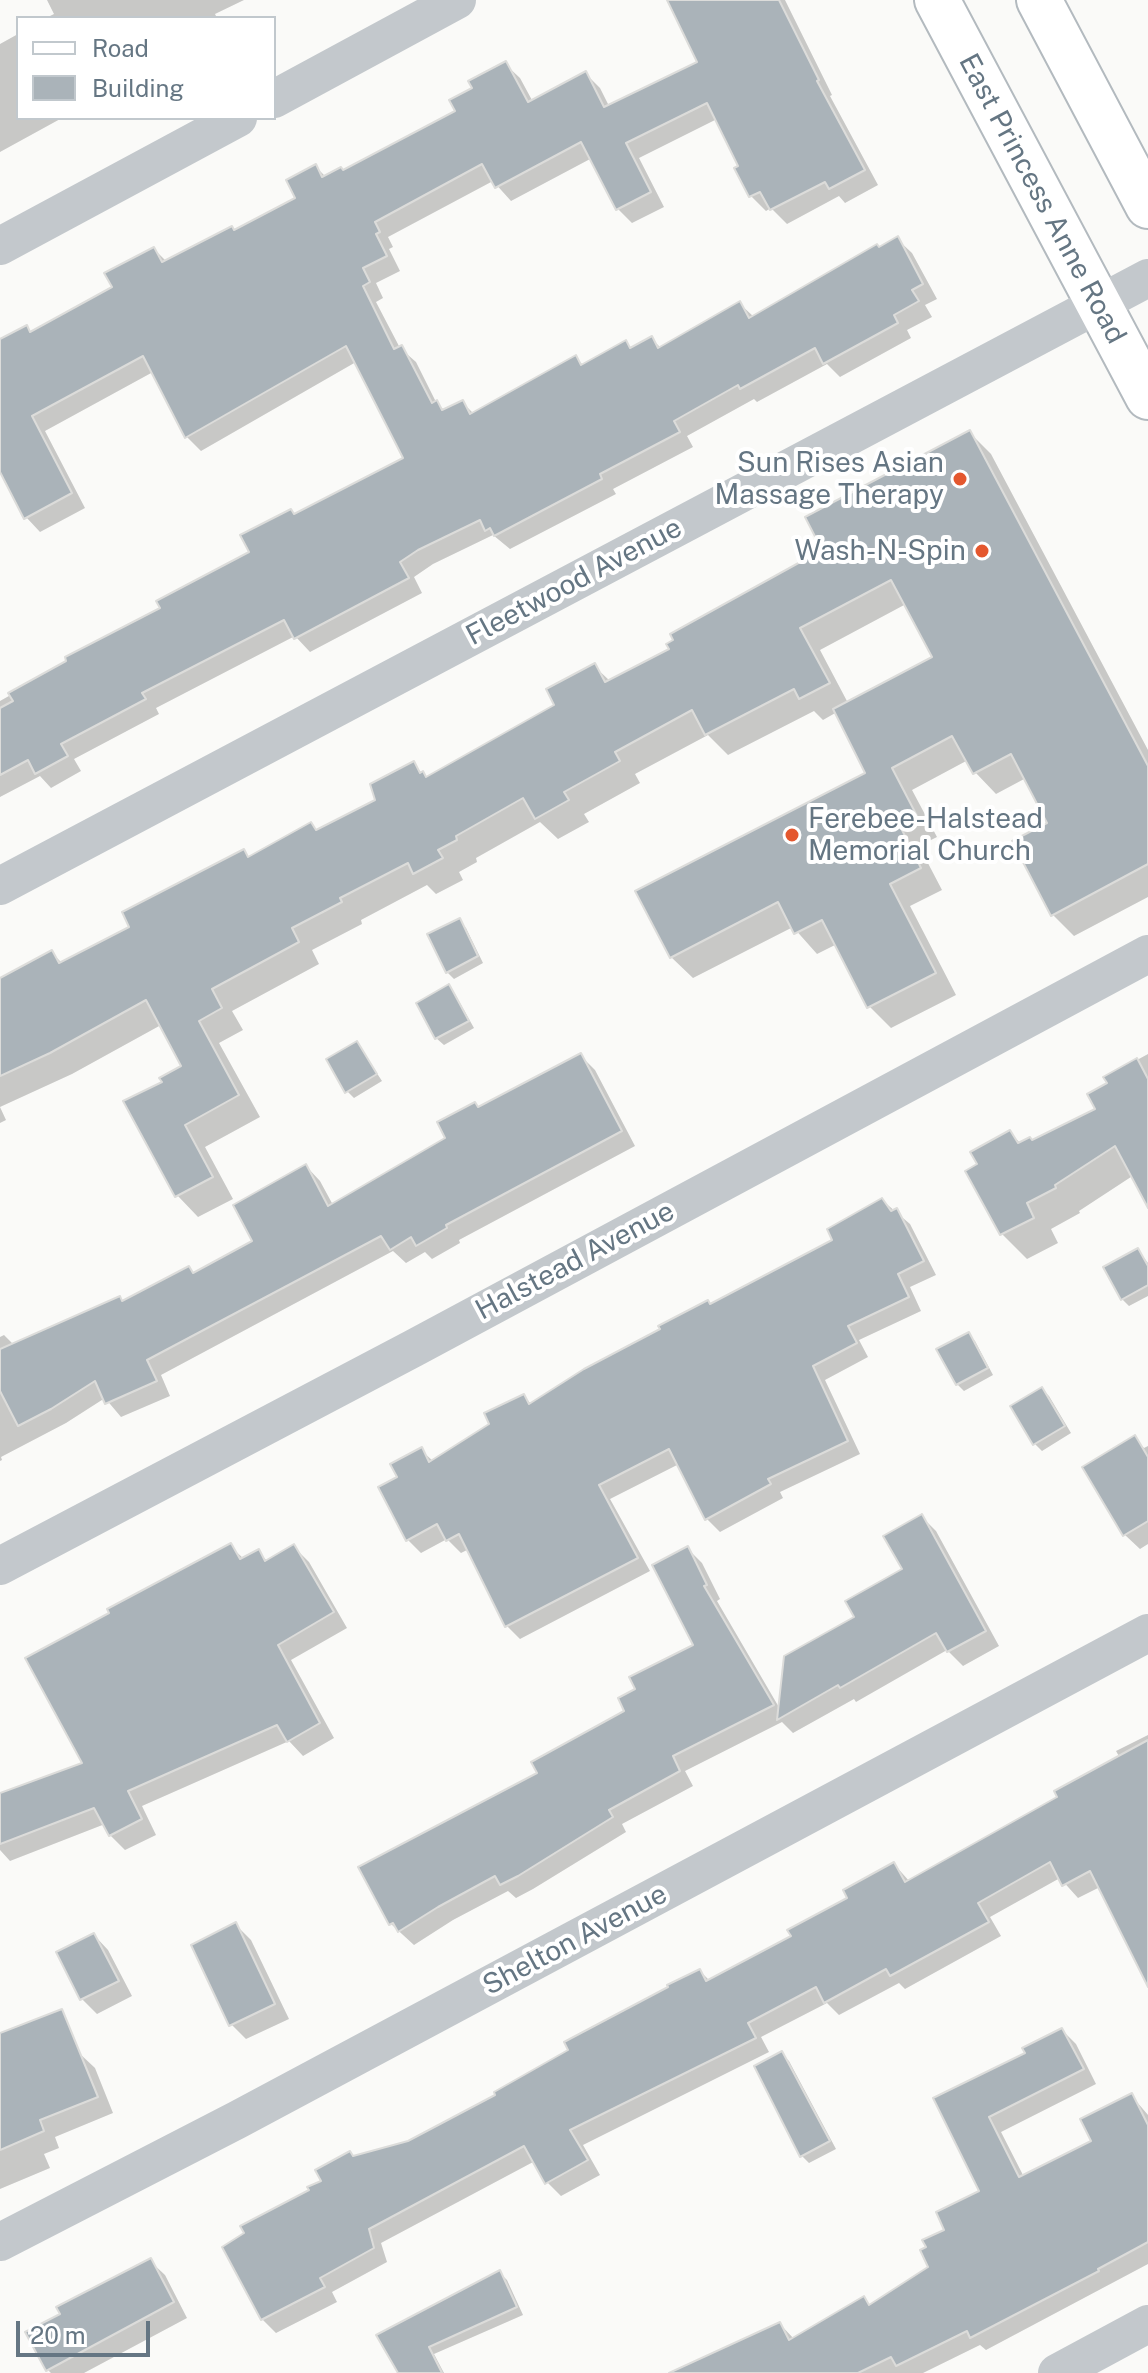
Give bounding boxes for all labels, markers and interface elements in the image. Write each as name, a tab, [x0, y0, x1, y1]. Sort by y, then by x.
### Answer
legend	[16, 16, 276, 120]
text: Road	[92, 34, 149, 62]
street label: East Princess Anne Road	[951, 48, 1133, 350]
text: Building	[92, 74, 184, 102]
place label: Sun Rises Asian Massage Therapy	[714, 446, 944, 512]
marker: Sun Rises Asian Massage Therapy	[951, 470, 969, 488]
street label: Fleetwood Avenue	[460, 511, 688, 653]
place label: Wash-N-Spin	[795, 534, 966, 568]
marker: Wash-N-Spin	[973, 542, 991, 560]
place label: Ferebee-Halstead Memorial Church	[808, 802, 1043, 868]
marker: Ferebee-Halstead Memorial Church	[783, 826, 801, 844]
street label: Halstead Avenue	[470, 1194, 680, 1328]
street label: Shelton Avenue	[477, 1877, 673, 2003]
scale bar	[20, 2305, 154, 2355]
text: 20 m	[30, 2321, 86, 2349]

